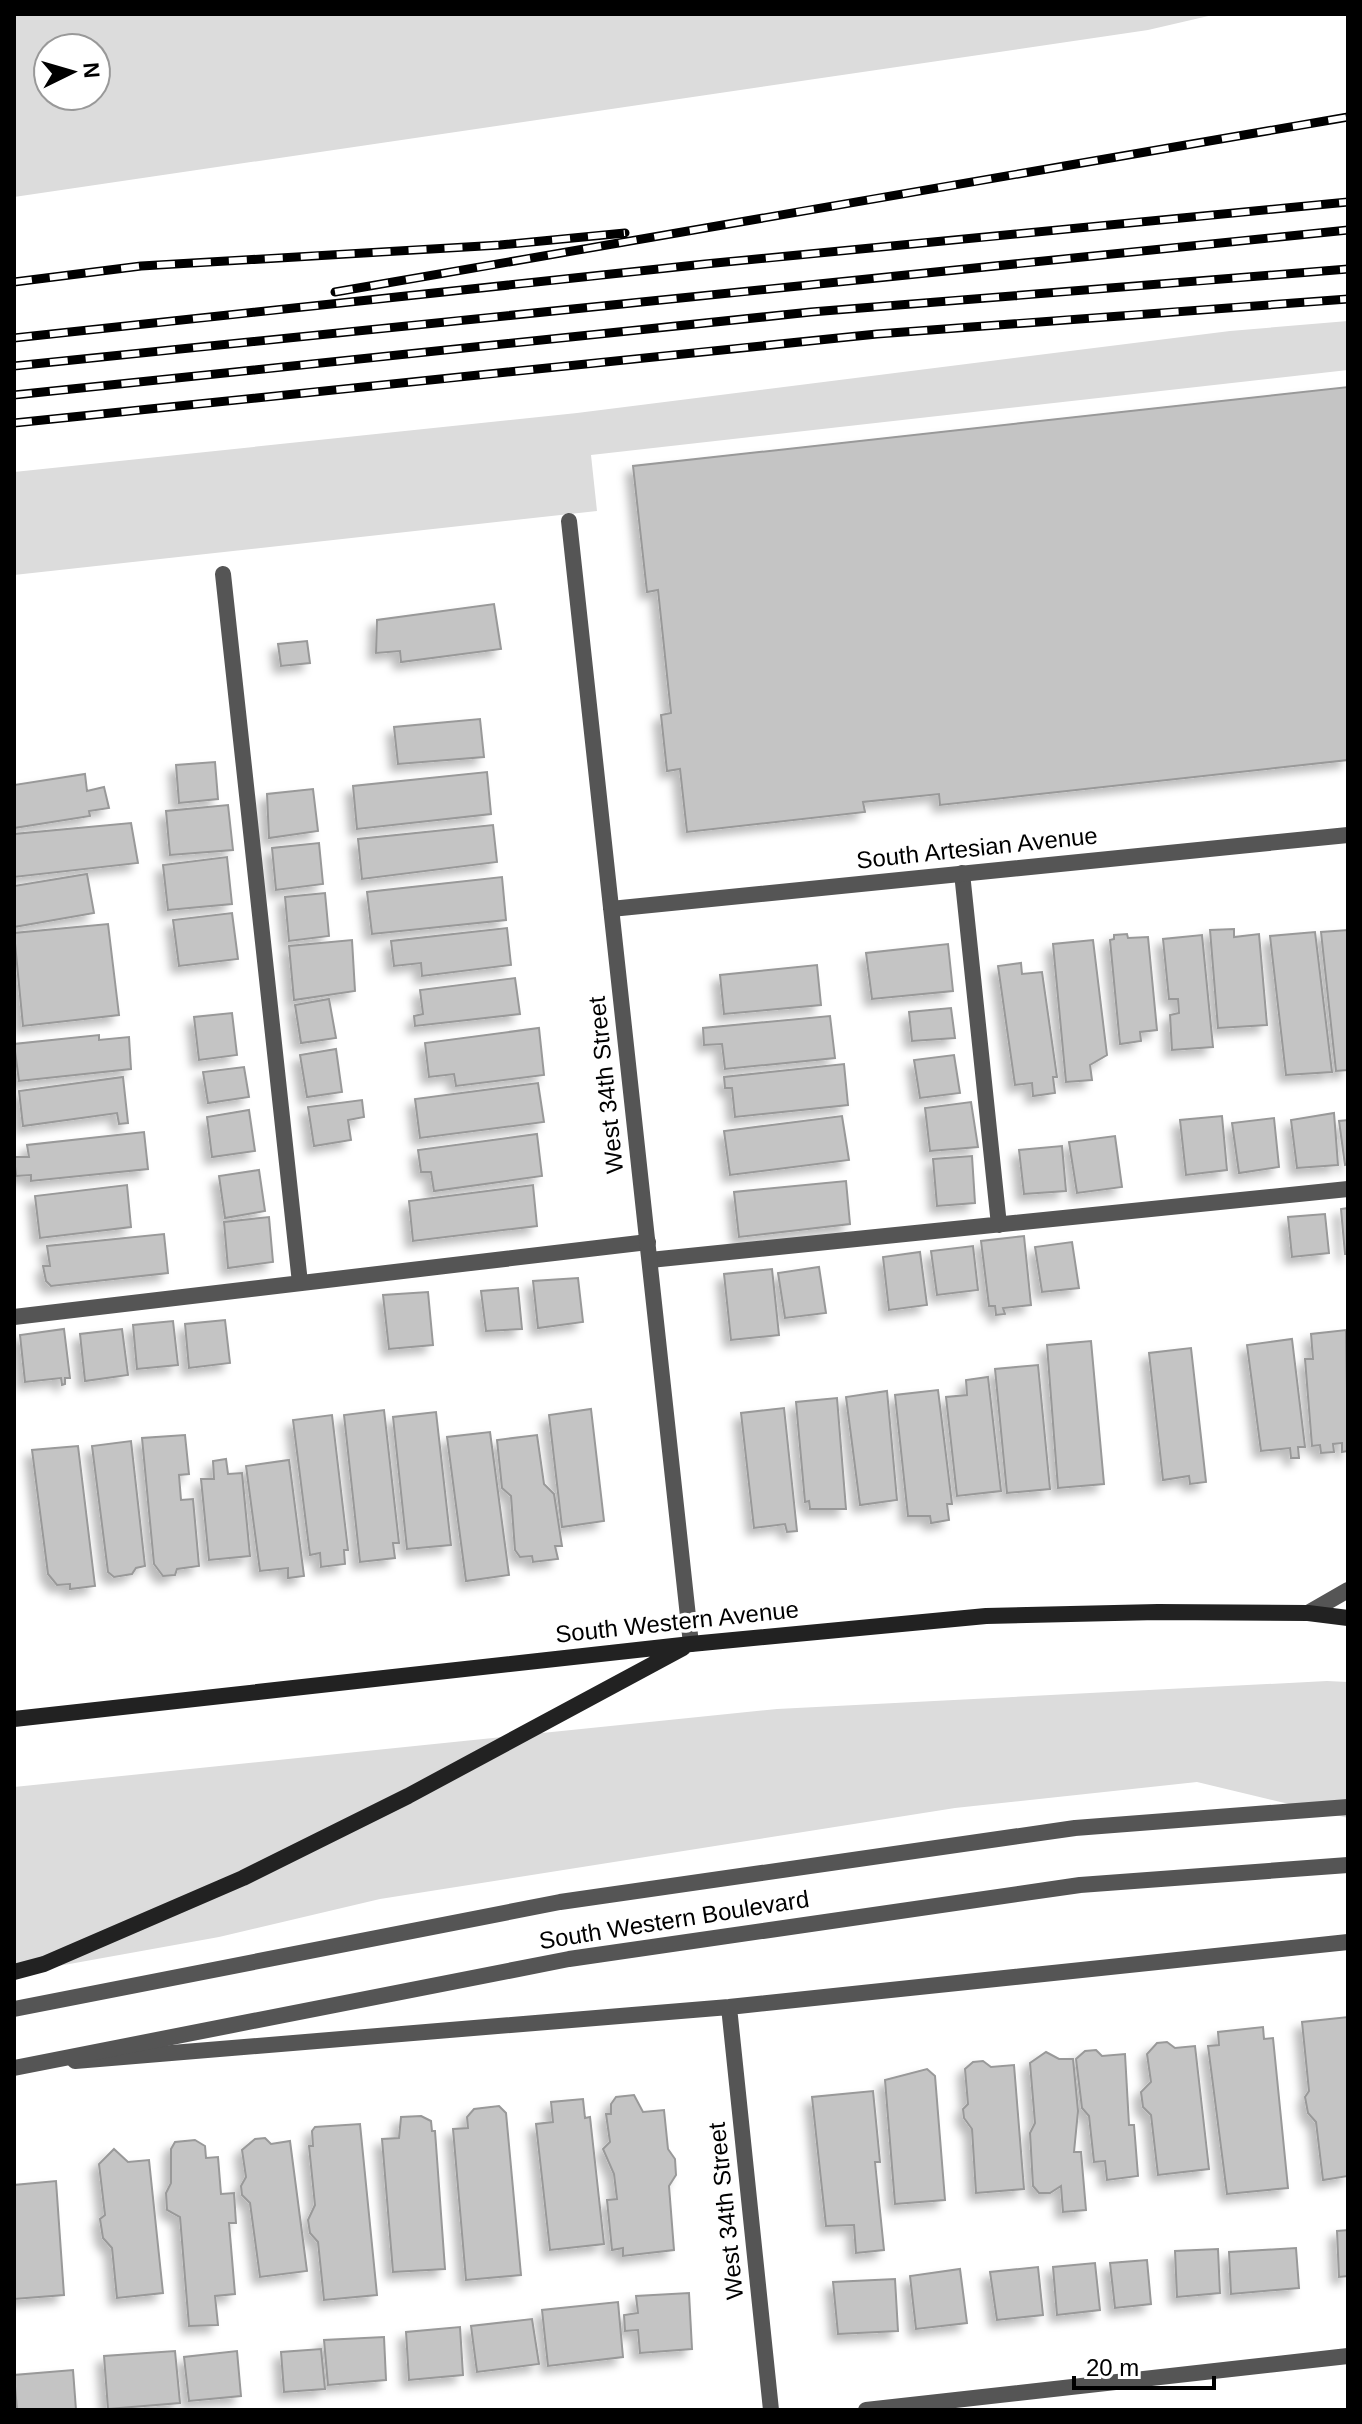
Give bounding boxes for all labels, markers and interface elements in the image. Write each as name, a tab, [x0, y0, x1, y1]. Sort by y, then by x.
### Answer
north arrow	[32, 32, 112, 112]
text: N	[78, 61, 105, 79]
street label: South Artesian Avenue	[855, 821, 1099, 874]
street label: West 34th Street	[583, 995, 628, 1175]
street label: South Western Avenue	[554, 1595, 800, 1648]
street label: South Western Boulevard	[537, 1885, 811, 1954]
street label: West 34th Street	[703, 2121, 748, 2301]
scale bar	[1074, 2340, 1214, 2390]
text: 20 m	[1086, 2354, 1139, 2381]

